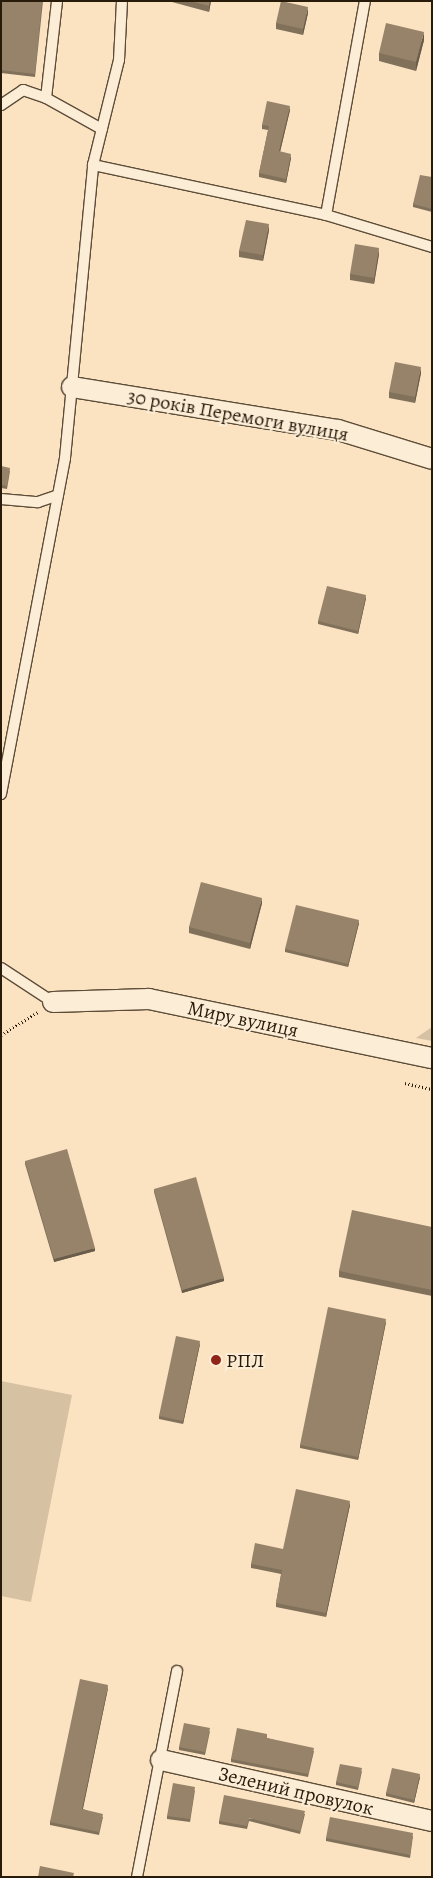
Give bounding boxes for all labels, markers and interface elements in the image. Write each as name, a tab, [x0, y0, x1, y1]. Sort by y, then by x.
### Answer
street label: 30 років Перемоги вулиця	[126, 384, 350, 446]
street label: Миру вулиця	[185, 996, 301, 1042]
place label: РПЛ	[226, 1348, 264, 1372]
marker: РПЛ	[210, 1354, 222, 1366]
street label: Зелений провулок	[216, 1761, 376, 1821]

